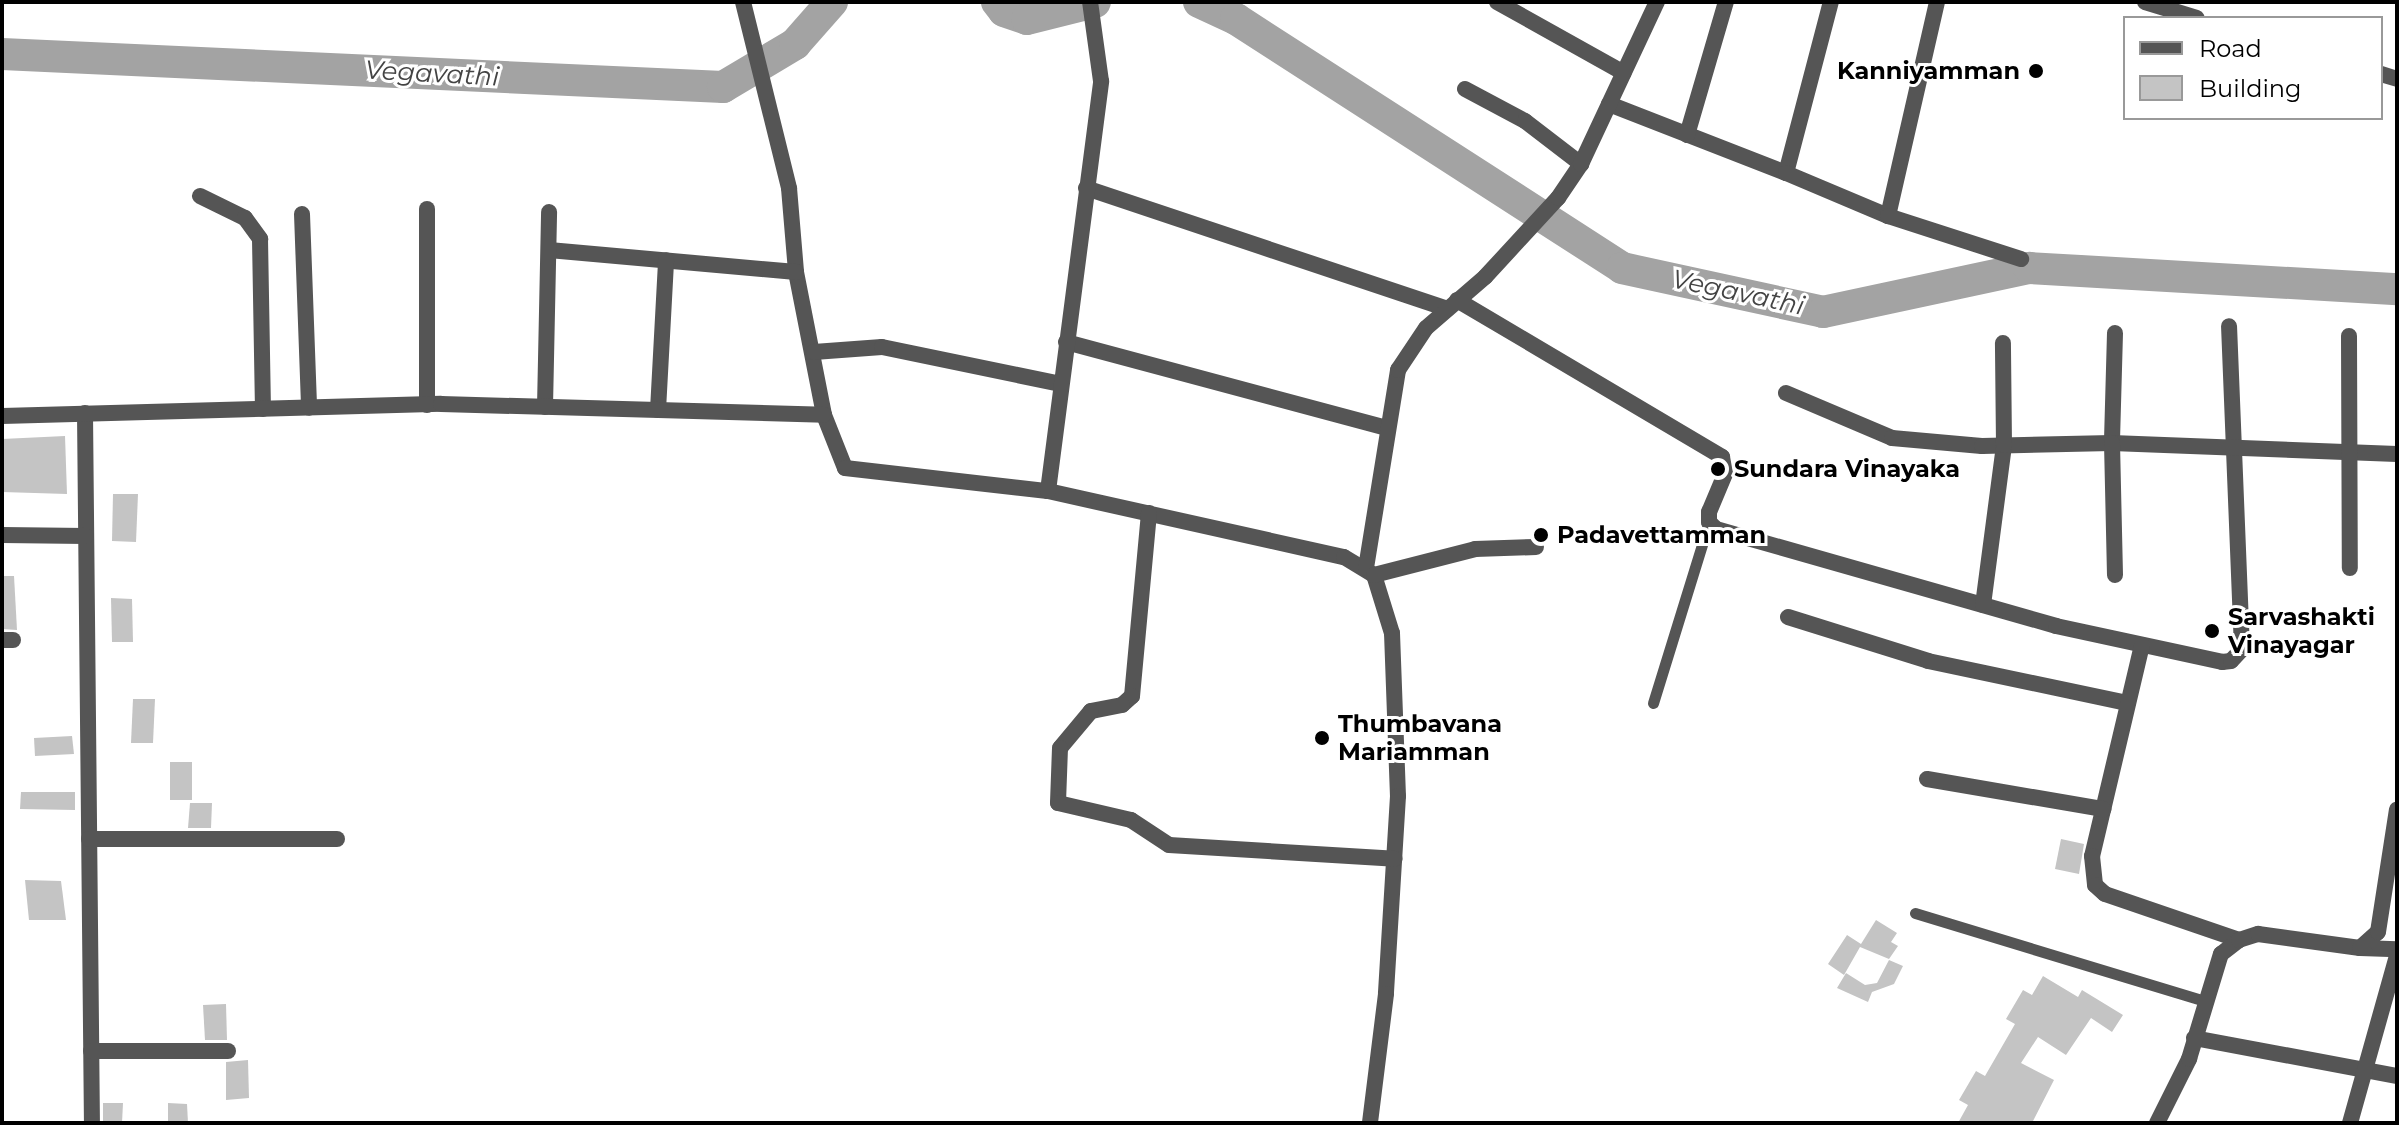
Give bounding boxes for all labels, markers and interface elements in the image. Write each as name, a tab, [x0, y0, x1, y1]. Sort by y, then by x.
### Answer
legend	[2123, 16, 2383, 120]
text: Road	[2199, 34, 2262, 63]
water label: Vegavathi	[364, 55, 500, 93]
place label: Kanniyamman	[1837, 57, 2020, 85]
marker: Kanniyamman	[2027, 62, 2045, 80]
text: Building	[2199, 74, 2302, 103]
water label: Vegavathi	[1669, 264, 1807, 322]
place label: Sundara Vinayaka	[1734, 455, 1960, 483]
marker: Sundara Vinayaka	[1709, 460, 1727, 478]
place label: Padavettamman	[1557, 521, 1766, 549]
marker: Padavettamman	[1532, 526, 1550, 544]
place label: Sarvashakti Vinayagar	[2228, 603, 2375, 659]
marker: Sarvashakti Vinayagar	[2203, 622, 2221, 640]
place label: Thumbavana Mariamman	[1338, 710, 1502, 766]
marker: Thumbavana Mariamman	[1313, 729, 1331, 747]

